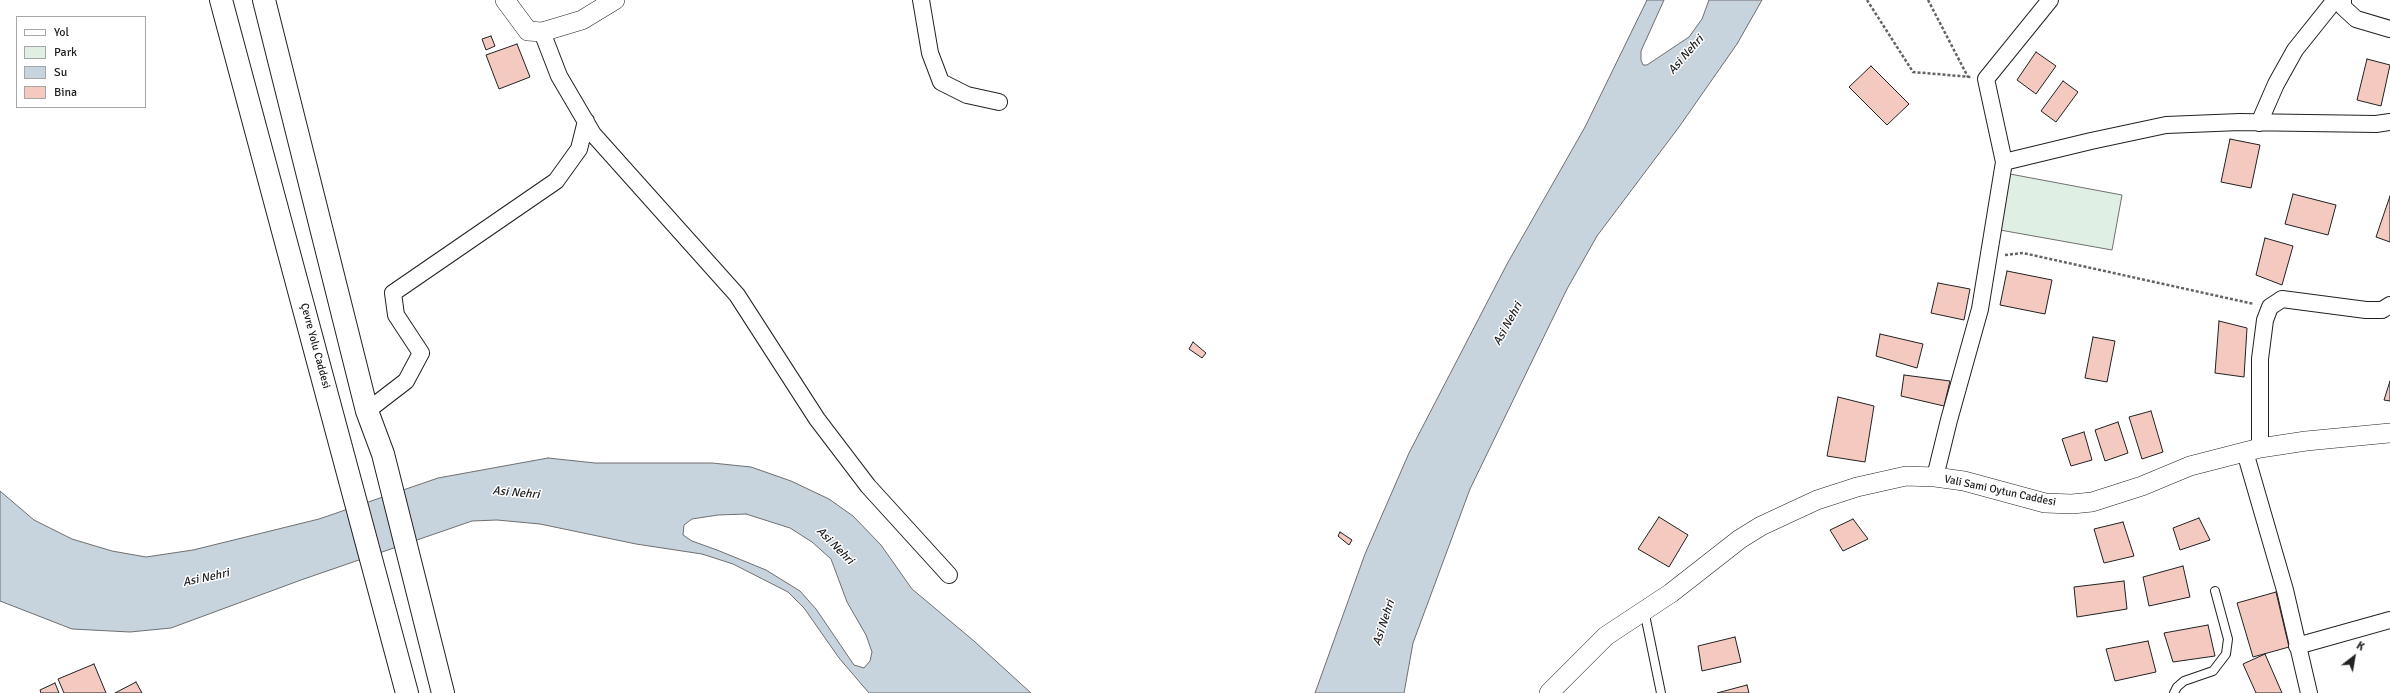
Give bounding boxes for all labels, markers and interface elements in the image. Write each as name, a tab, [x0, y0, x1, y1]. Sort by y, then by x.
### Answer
legend	[16, 16, 146, 108]
text: Yol	[54, 25, 69, 40]
water label: Asi Nehri	[1665, 33, 1707, 77]
text: Park	[54, 45, 77, 60]
text: Su	[54, 65, 67, 80]
text: Bina	[54, 85, 77, 100]
water label: Asi Nehri	[1490, 300, 1526, 348]
street label: Çevre Yolu Caddesi	[297, 302, 333, 390]
street label: Vali Sami Oytun Caddesi	[1943, 473, 2057, 509]
water label: Asi Nehri	[492, 484, 540, 502]
water label: Asi Nehri	[813, 524, 857, 568]
water label: Asi Nehri	[181, 566, 231, 590]
water label: Asi Nehri	[1370, 598, 1398, 648]
north arrow	[2334, 637, 2374, 677]
text: K	[2354, 639, 2367, 654]

